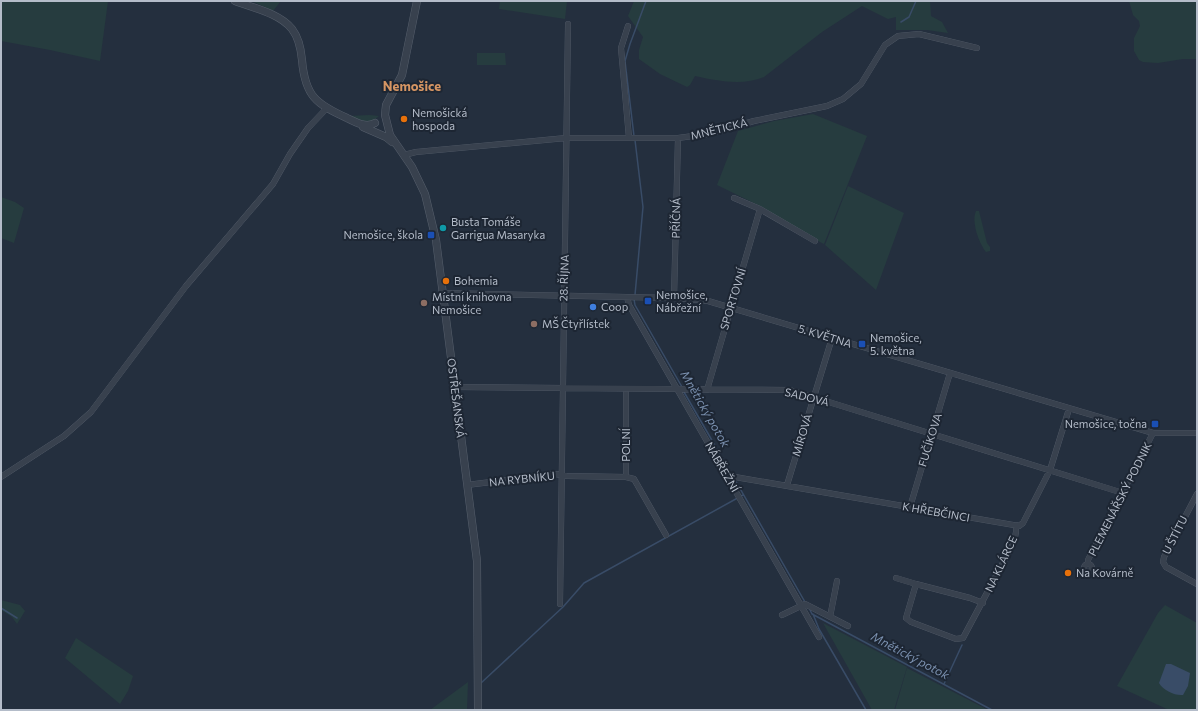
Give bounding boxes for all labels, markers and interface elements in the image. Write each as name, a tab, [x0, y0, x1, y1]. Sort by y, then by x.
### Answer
district label: Nemošice	[383, 78, 441, 94]
place label: Nemošická hospoda	[412, 106, 467, 132]
marker: Nemošická hospoda	[399, 114, 409, 124]
street label: MNĚTICKÁ	[689, 114, 749, 142]
street label: PŘÍČNÁ	[668, 197, 682, 238]
place label: Busta Tomáše Garrigua Masaryka	[451, 215, 545, 241]
marker: Busta Tomáše Garrigua Masaryka	[438, 223, 448, 233]
place label: Nemošice, škola	[343, 228, 423, 241]
marker: Nemošice, škola	[426, 230, 436, 240]
street label: 28. ŘÍJNA	[555, 254, 572, 302]
street label: SPORTOVNÍ	[716, 265, 748, 331]
place label: Bohemia	[454, 274, 498, 287]
marker: Bohemia	[441, 276, 451, 286]
place label: Nemošice, Nábřežní	[656, 288, 708, 314]
place label: Místní knihovna Nemošice	[432, 290, 512, 316]
marker: Nemošice, Nábřežní	[643, 296, 653, 306]
marker: Místní knihovna Nemošice	[419, 298, 429, 308]
place label: Coop	[601, 300, 628, 313]
marker: Coop	[588, 302, 598, 312]
place label: MŠ Čtyřlístek	[542, 316, 610, 330]
marker: MŠ Čtyřlístek	[529, 319, 539, 329]
street label: 5. KVĚTNA	[797, 320, 854, 350]
place label: Nemošice, 5. května	[870, 331, 922, 357]
marker: Nemošice, 5. května	[857, 339, 867, 349]
street label: OSTŘEŠANSKÁ	[445, 357, 469, 439]
water label: Mnětický potok	[678, 368, 734, 450]
street label: SADOVÁ	[784, 384, 831, 408]
street label: MÍROVÁ	[788, 411, 814, 458]
street label: FUČÍKOVA	[914, 411, 944, 468]
place label: Nemošice, točna	[1065, 417, 1147, 430]
marker: Nemošice, točna	[1150, 419, 1160, 429]
street label: POLNÍ	[618, 427, 632, 462]
street label: NÁBŘEŽNÍ	[703, 439, 743, 495]
street label: PLEMENÁŘSKÝ PODNIK	[1084, 439, 1154, 558]
street label: NA RYBNÍKU	[488, 468, 556, 488]
street label: K HŘEBČINCI	[901, 498, 971, 524]
street label: U ŠTÍTU	[1158, 513, 1190, 556]
street label: NA KLÁRCE	[981, 533, 1019, 594]
place label: Na Kovárně	[1076, 566, 1133, 579]
marker: Na Kovárně	[1063, 568, 1073, 578]
water label: Mnětický potok	[869, 629, 952, 682]

